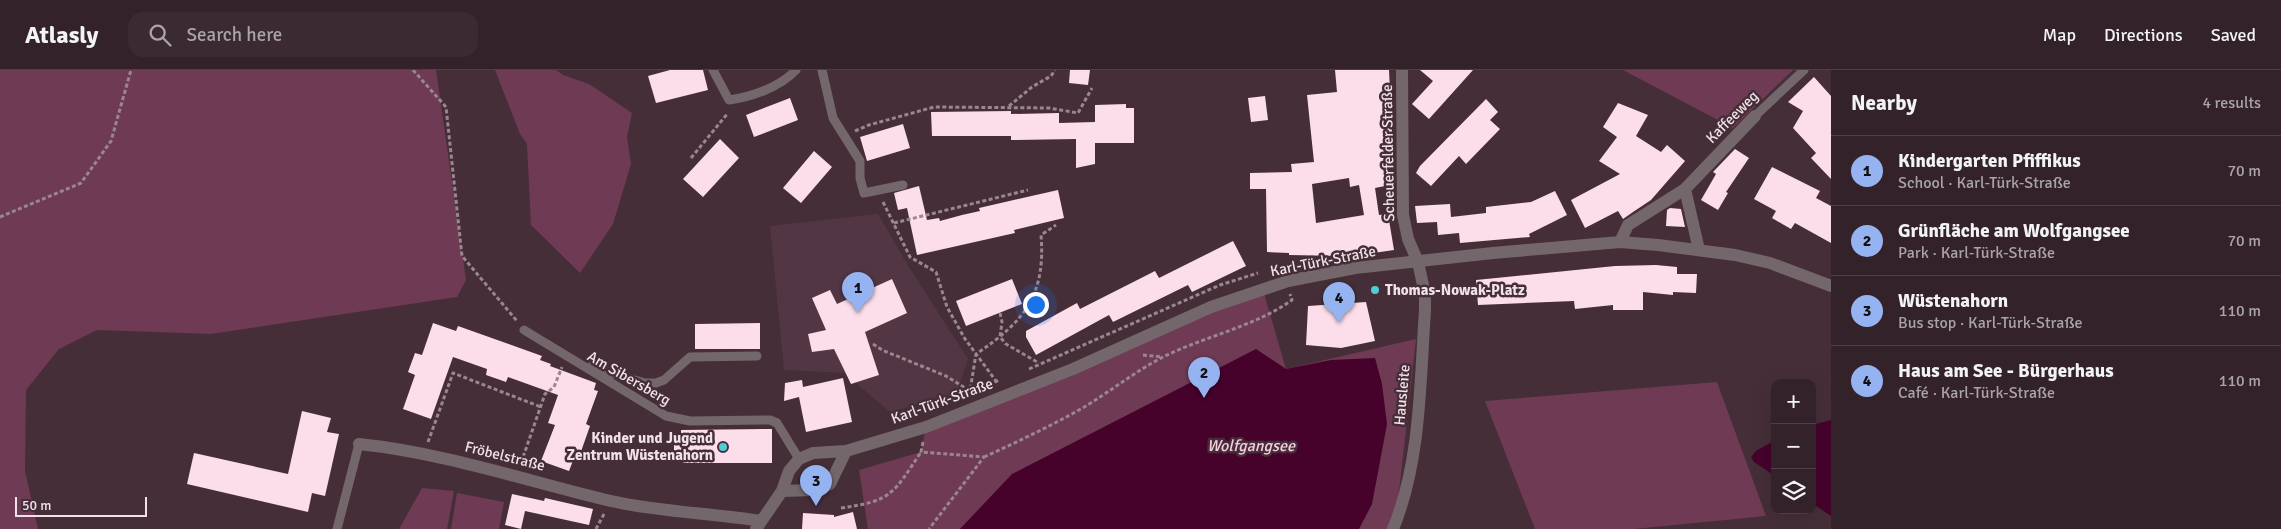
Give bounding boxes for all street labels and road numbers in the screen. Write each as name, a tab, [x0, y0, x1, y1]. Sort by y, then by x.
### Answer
street label: Scheuerfelder Straße	[1378, 84, 1398, 222]
street label: Kaffeeweg	[1702, 87, 1762, 147]
street label: Karl-Türk-Straße	[1269, 242, 1377, 280]
street label: Am Sibersberg	[584, 347, 674, 409]
street label: Hausleite	[1390, 364, 1414, 426]
street label: Karl-Türk-Straße	[889, 374, 995, 428]
street label: Fröbelstraße	[463, 437, 547, 475]

